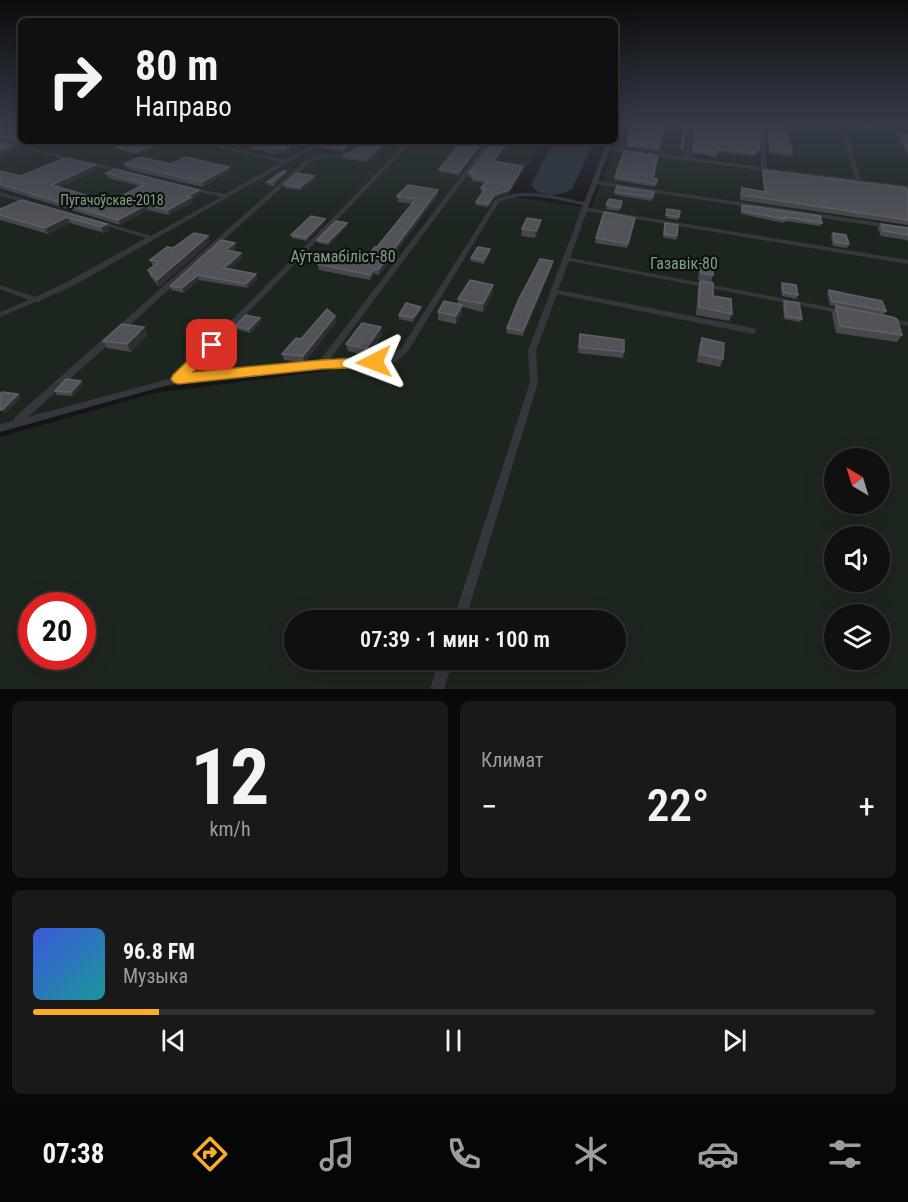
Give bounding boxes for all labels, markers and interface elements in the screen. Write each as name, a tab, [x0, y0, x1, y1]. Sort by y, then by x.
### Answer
text: 80 m	[135, 41, 218, 90]
icon: right	[36, 42, 114, 120]
text: Направо	[135, 91, 232, 123]
park label: Пугачоўскае-2018	[60, 192, 164, 208]
park label: Аўтамабіліст-80	[290, 247, 396, 266]
park label: Газавік-80	[650, 254, 718, 273]
pin	[186, 319, 237, 370]
icon: arrive	[195, 328, 228, 361]
position arrow	[342, 330, 406, 394]
north arrow	[824, 448, 890, 514]
map controls	[824, 448, 890, 670]
button: sound	[824, 526, 890, 592]
speed limit sign: 20	[18, 592, 96, 670]
button: layers	[824, 604, 890, 670]
text: 07:39 · 1 мин · 100 m	[360, 627, 550, 652]
text: 12	[191, 732, 269, 823]
text: Климат	[481, 748, 543, 772]
text: 22°	[647, 779, 709, 832]
text: −	[481, 787, 498, 826]
text: +	[859, 787, 875, 826]
text: km/h	[209, 817, 251, 841]
text: 96.8 FM	[123, 939, 195, 964]
text: Музыка	[123, 964, 188, 988]
icon: previous	[157, 1024, 190, 1057]
icon: pause	[437, 1024, 470, 1057]
icon: next	[718, 1024, 751, 1057]
icon: directions	[189, 1133, 231, 1175]
icon: music	[316, 1133, 358, 1175]
icon: phone	[443, 1133, 485, 1175]
icon: climate	[570, 1133, 612, 1175]
icon: car	[697, 1133, 739, 1175]
icon: filters	[824, 1133, 866, 1175]
text: 07:38	[42, 1138, 104, 1170]

